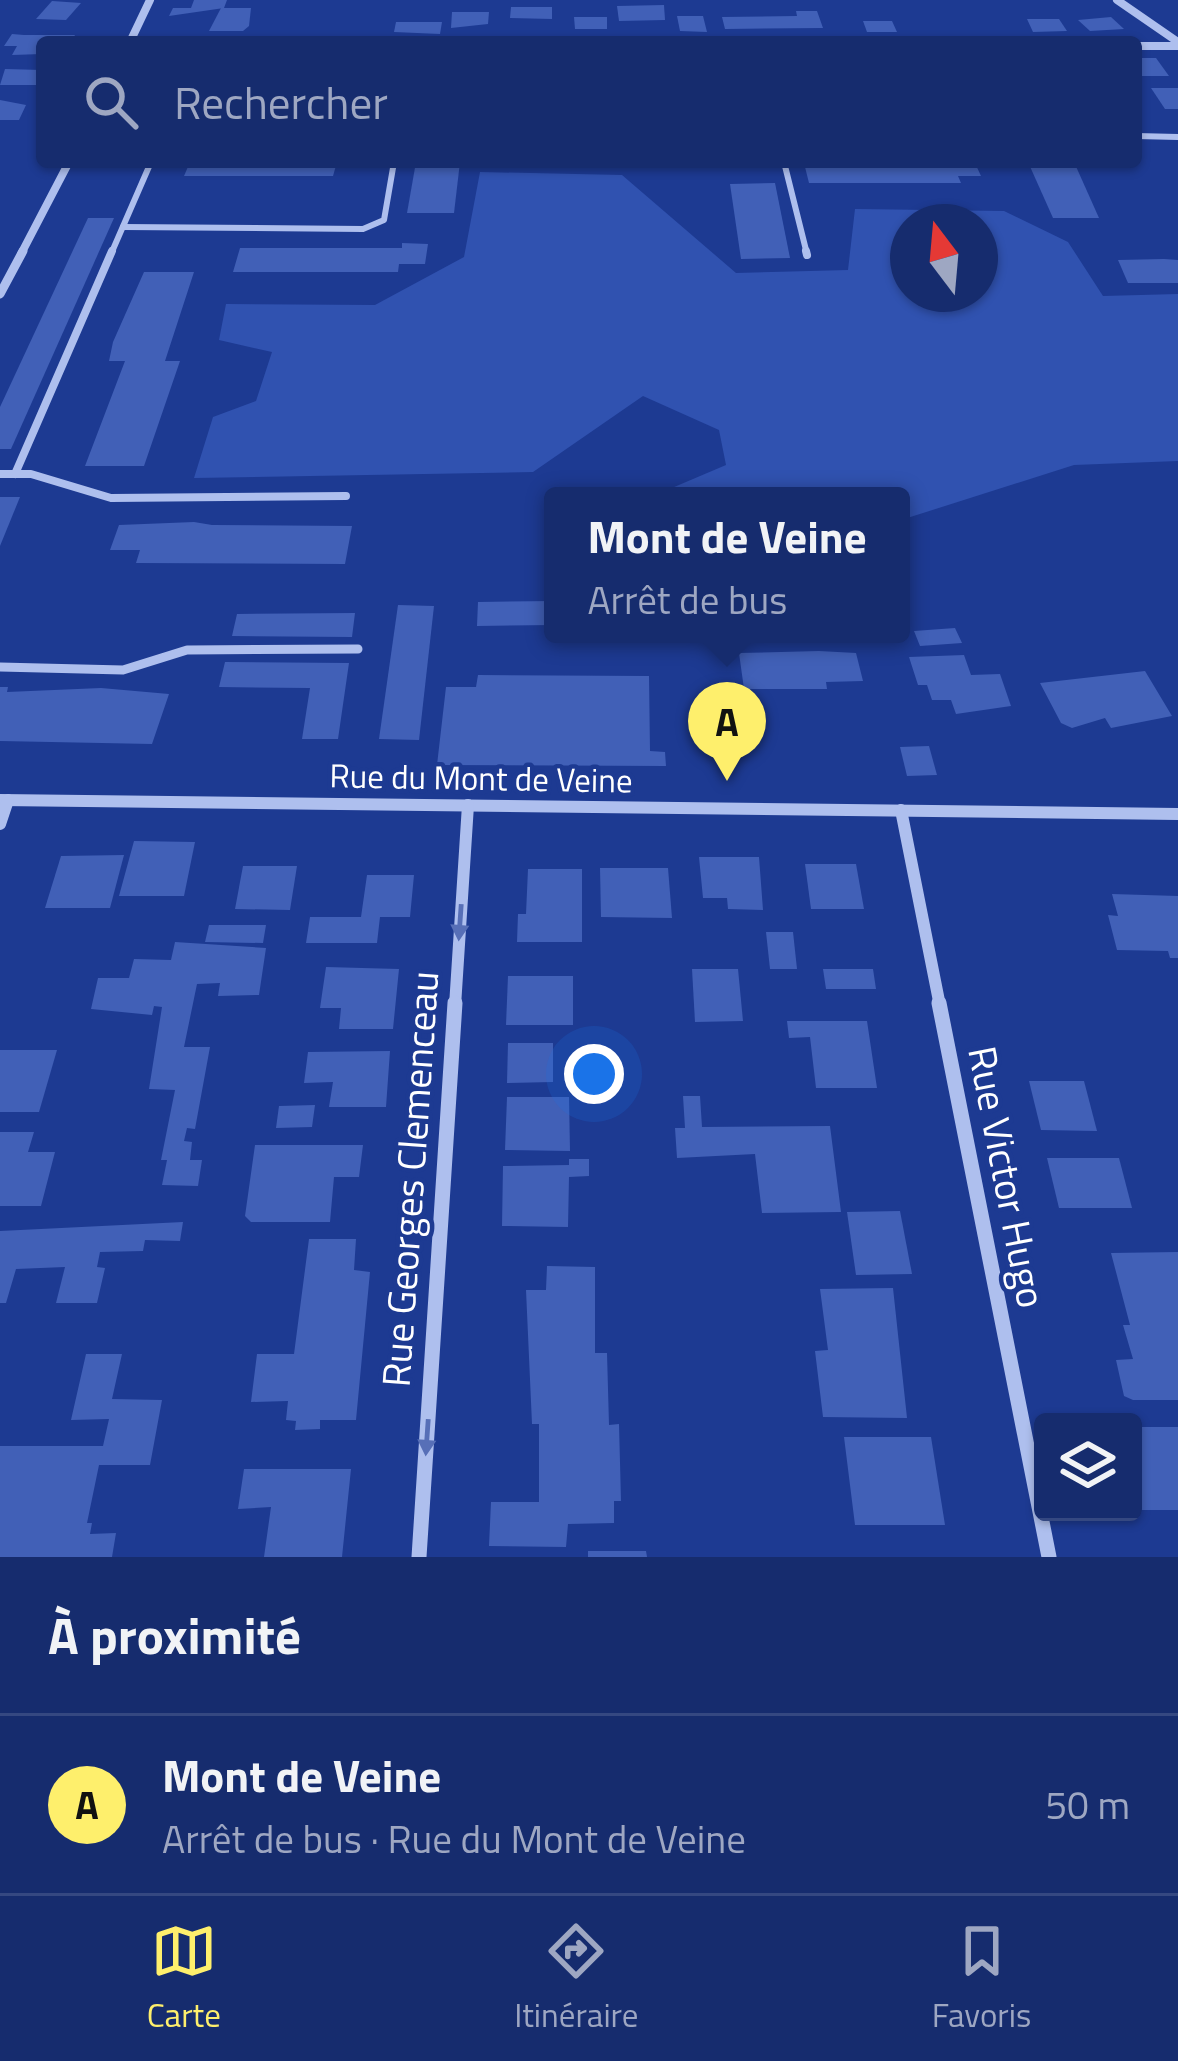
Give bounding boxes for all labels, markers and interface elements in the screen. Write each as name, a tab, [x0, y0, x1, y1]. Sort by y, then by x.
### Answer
search box	[36, 36, 1142, 168]
text: Rechercher	[174, 68, 388, 136]
icon: search	[78, 69, 144, 135]
north arrow	[890, 204, 998, 312]
popup	[544, 487, 910, 643]
text: Mont de Veine	[587, 502, 867, 570]
text: Arrêt de bus	[587, 570, 787, 629]
pin: A	[688, 682, 766, 781]
street label: Rue du Mont de Veine	[329, 750, 633, 806]
one-way arrow	[450, 904, 469, 942]
street label: Rue Georges Clemenceau	[366, 969, 453, 1389]
street label: Rue Victor Hugo	[953, 1041, 1062, 1313]
your location	[564, 1044, 624, 1104]
map controls	[1034, 1413, 1142, 1521]
button: layers	[1034, 1413, 1142, 1521]
one-way arrow	[417, 1419, 436, 1456]
text: À proximité	[48, 1596, 301, 1674]
text: Mont de Veine	[162, 1741, 441, 1809]
text: A	[75, 1775, 99, 1834]
text: 50 m	[1045, 1775, 1130, 1834]
text: Arrêt de bus · Rue du Mont de Veine	[162, 1809, 746, 1868]
tab: Carte	[147, 1918, 221, 2040]
tab: Itinéraire	[514, 1918, 638, 2040]
tab: Favoris	[932, 1918, 1031, 2040]

